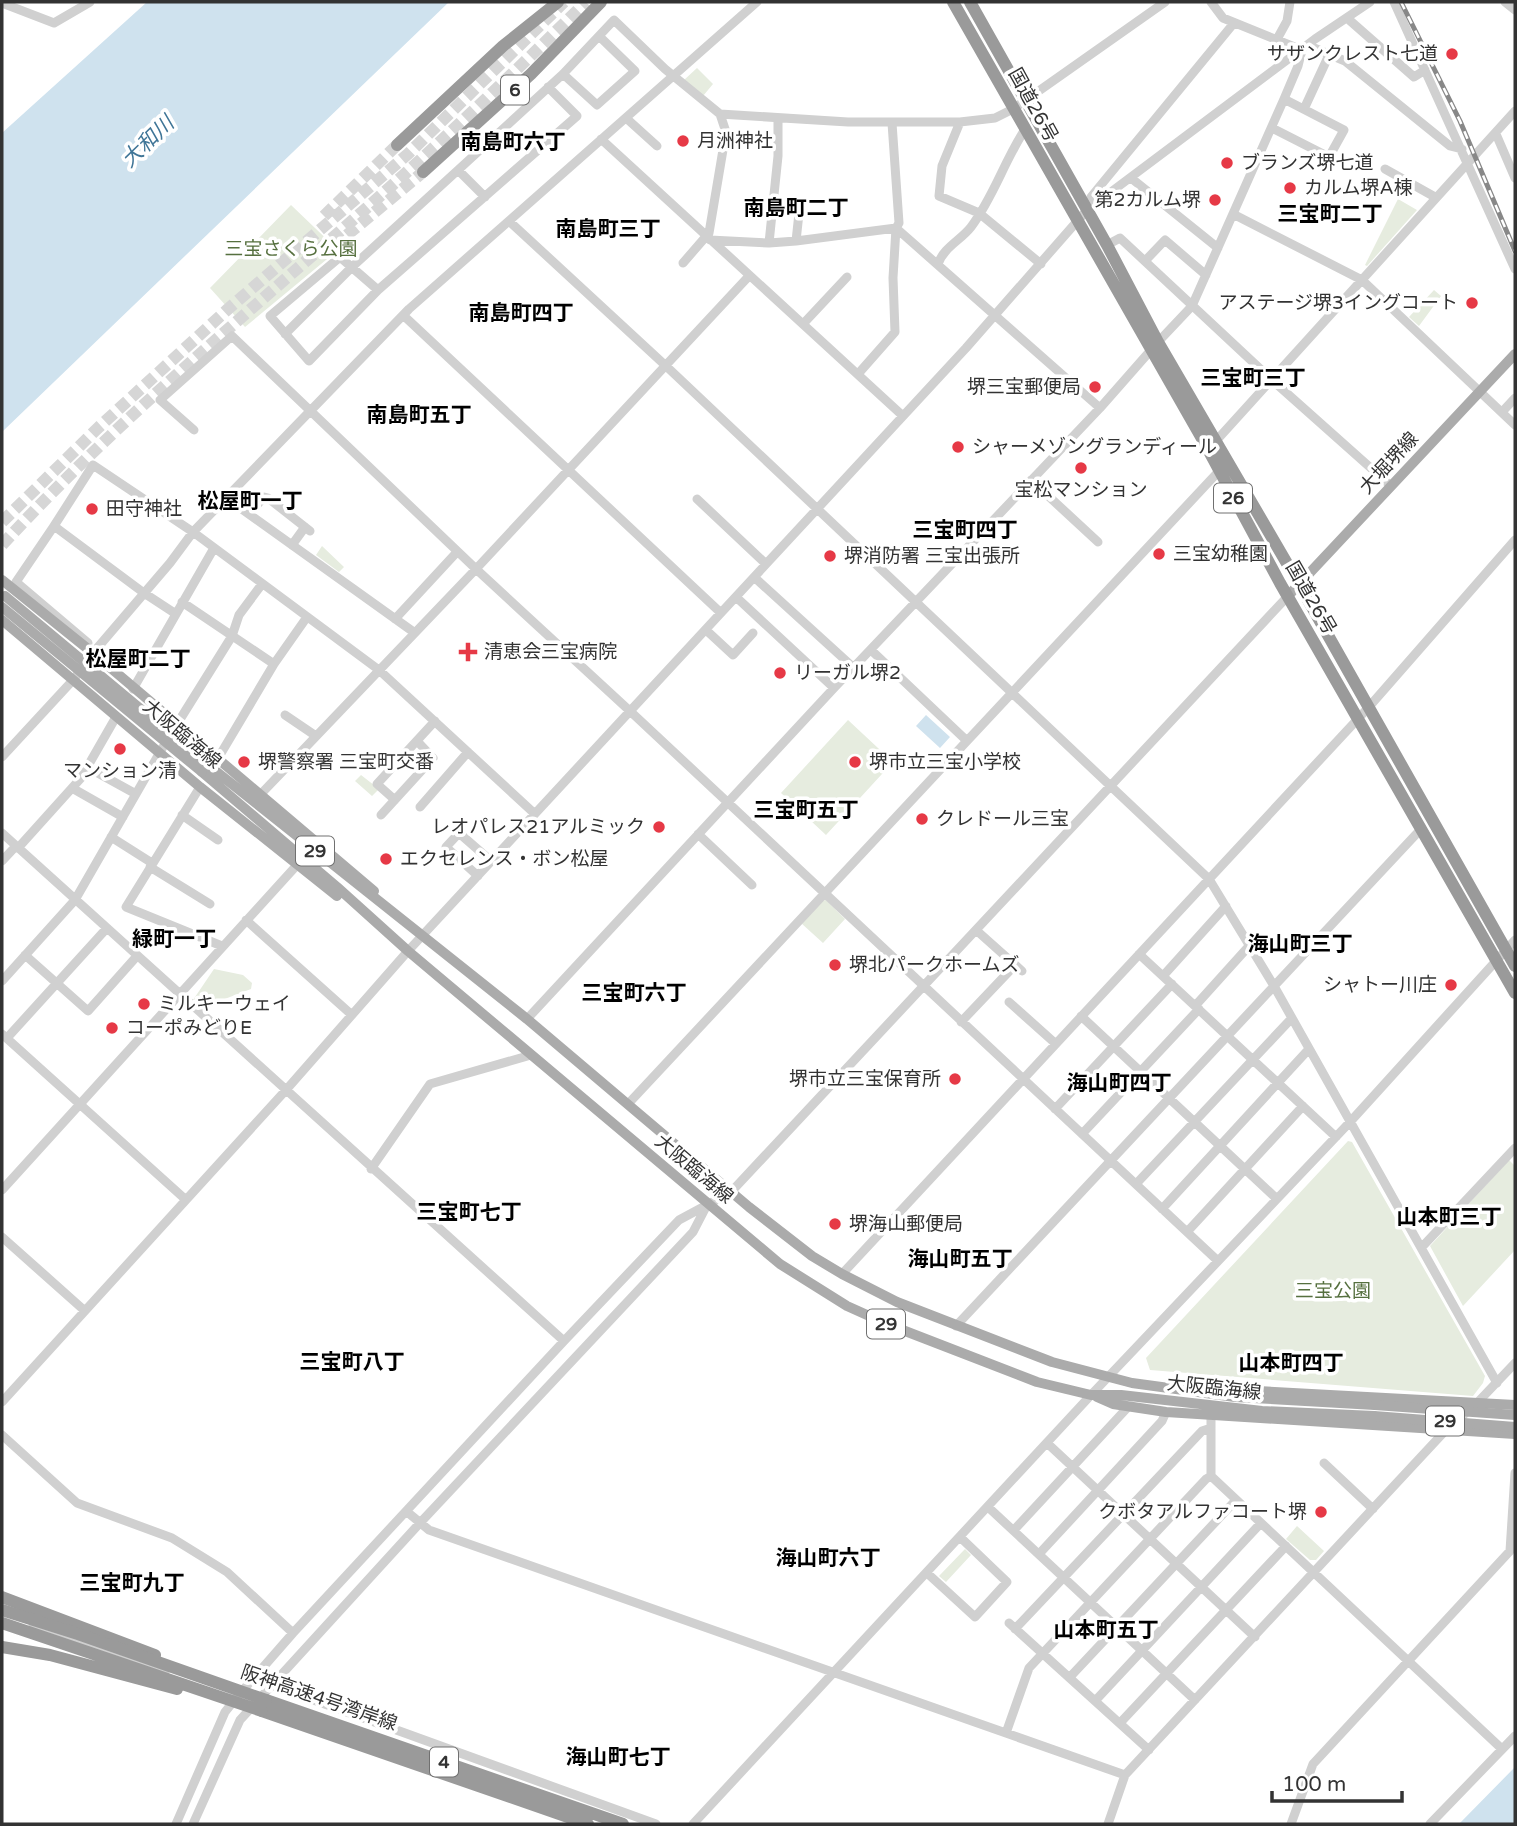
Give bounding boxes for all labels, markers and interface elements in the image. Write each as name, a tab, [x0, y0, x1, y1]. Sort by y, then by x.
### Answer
place label: サザンクレスト七道	[1267, 43, 1438, 65]
marker: サザンクレスト七道	[1444, 46, 1460, 62]
street label: 国道26号	[1004, 64, 1062, 146]
road number: 6	[501, 76, 529, 104]
water label: 大和川	[117, 110, 181, 173]
district label: 南島町六丁	[461, 130, 566, 155]
place label: 月洲神社	[697, 130, 773, 152]
marker: 月洲神社	[675, 133, 691, 149]
place label: ブランズ堺七道	[1241, 152, 1374, 174]
marker: ブランズ堺七道	[1219, 155, 1235, 171]
place label: カルム堺A棟	[1304, 177, 1413, 199]
marker: カルム堺A棟	[1282, 180, 1298, 196]
place label: 第2カルム堺	[1094, 189, 1201, 211]
marker: 第2カルム堺	[1207, 192, 1223, 208]
district label: 南島町二丁	[744, 196, 849, 221]
district label: 三宝町二丁	[1278, 202, 1383, 227]
district label: 南島町三丁	[556, 217, 661, 242]
park label: 三宝さくら公園	[224, 238, 358, 260]
place label: アステージ堺3イングコート	[1218, 292, 1458, 314]
marker: アステージ堺3イングコート	[1464, 295, 1480, 311]
district label: 南島町四丁	[469, 301, 574, 326]
district label: 三宝町三丁	[1201, 366, 1306, 391]
place label: 堺三宝郵便局	[967, 376, 1081, 398]
marker: 堺三宝郵便局	[1087, 379, 1103, 395]
district label: 南島町五丁	[367, 403, 472, 428]
street label: 大堀堺線	[1355, 428, 1423, 498]
place label: シャーメゾングランディール	[972, 436, 1217, 458]
marker: シャーメゾングランディール	[950, 439, 966, 455]
marker: 宝松マンション	[1073, 460, 1089, 476]
place label: 宝松マンション	[1014, 479, 1148, 501]
road number: 26	[1214, 484, 1252, 512]
district label: 松屋町一丁	[198, 489, 303, 514]
place label: 田守神社	[106, 498, 182, 520]
marker: 田守神社	[84, 501, 100, 517]
district label: 三宝町四丁	[913, 518, 1018, 543]
place label: 三宝幼稚園	[1173, 543, 1268, 565]
place label: 堺消防署 三宝出張所	[844, 545, 1020, 567]
marker: 三宝幼稚園	[1151, 546, 1167, 562]
marker: 堺消防署 三宝出張所	[822, 548, 838, 564]
street label: 国道26号	[1281, 557, 1341, 639]
place label: 清恵会三宝病院	[484, 641, 617, 663]
marker: 清恵会三宝病院	[458, 642, 478, 662]
district label: 松屋町二丁	[86, 647, 191, 672]
place label: リーガル堺2	[794, 662, 901, 684]
marker: リーガル堺2	[772, 665, 788, 681]
street label: 大阪臨海線	[139, 695, 225, 773]
marker: マンション清	[112, 741, 128, 757]
place label: 堺警察署 三宝町交番	[258, 751, 434, 773]
place label: 堺市立三宝小学校	[869, 751, 1021, 773]
marker: 堺警察署 三宝町交番	[236, 754, 252, 770]
marker: 堺市立三宝小学校	[847, 754, 863, 770]
place label: マンション清	[63, 760, 177, 782]
district label: 三宝町五丁	[754, 798, 859, 823]
place label: クレドール三宝	[936, 808, 1069, 830]
marker: クレドール三宝	[914, 811, 930, 827]
place label: レオパレス21アルミック	[431, 816, 645, 838]
marker: レオパレス21アルミック	[651, 819, 667, 835]
road number: 29	[296, 836, 334, 866]
place label: エクセレンス・ボン松屋	[400, 848, 609, 870]
marker: エクセレンス・ボン松屋	[378, 851, 394, 867]
district label: 緑町一丁	[132, 927, 216, 952]
district label: 海山町三丁	[1248, 932, 1353, 957]
place label: 堺北パークホームズ	[849, 954, 1019, 976]
marker: 堺北パークホームズ	[827, 957, 843, 973]
place label: シャトー川庄	[1323, 974, 1437, 996]
marker: シャトー川庄	[1443, 977, 1459, 993]
district label: 三宝町六丁	[582, 981, 687, 1006]
place label: ミルキーウェイ	[158, 993, 291, 1015]
marker: ミルキーウェイ	[136, 996, 152, 1012]
place label: コーポみどりE	[126, 1017, 252, 1039]
marker: コーポみどりE	[104, 1020, 120, 1036]
place label: 堺市立三宝保育所	[789, 1068, 941, 1090]
marker: 堺市立三宝保育所	[947, 1071, 963, 1087]
district label: 海山町四丁	[1067, 1071, 1172, 1096]
street label: 大阪臨海線	[651, 1130, 737, 1208]
district label: 三宝町七丁	[417, 1200, 522, 1225]
district label: 山本町三丁	[1397, 1205, 1502, 1230]
place label: 堺海山郵便局	[849, 1213, 963, 1235]
marker: 堺海山郵便局	[827, 1216, 843, 1232]
district label: 海山町五丁	[908, 1247, 1013, 1272]
park label: 三宝公園	[1295, 1280, 1371, 1302]
road number: 29	[867, 1310, 905, 1338]
district label: 三宝町八丁	[300, 1350, 405, 1375]
district label: 山本町四丁	[1239, 1351, 1344, 1376]
street label: 大阪臨海線	[1166, 1372, 1262, 1404]
road number: 29	[1426, 1406, 1464, 1436]
place label: クボタアルファコート堺	[1098, 1501, 1307, 1523]
marker: クボタアルファコート堺	[1313, 1504, 1329, 1520]
district label: 海山町六丁	[776, 1546, 881, 1571]
district label: 三宝町九丁	[80, 1571, 185, 1596]
district label: 山本町五丁	[1054, 1618, 1159, 1643]
street label: 阪神高速4号湾岸線	[238, 1661, 400, 1735]
district label: 海山町七丁	[566, 1745, 671, 1770]
road number: 4	[430, 1748, 458, 1777]
scale bar	[1272, 1759, 1402, 1803]
text: 100 m	[1282, 1772, 1346, 1797]

